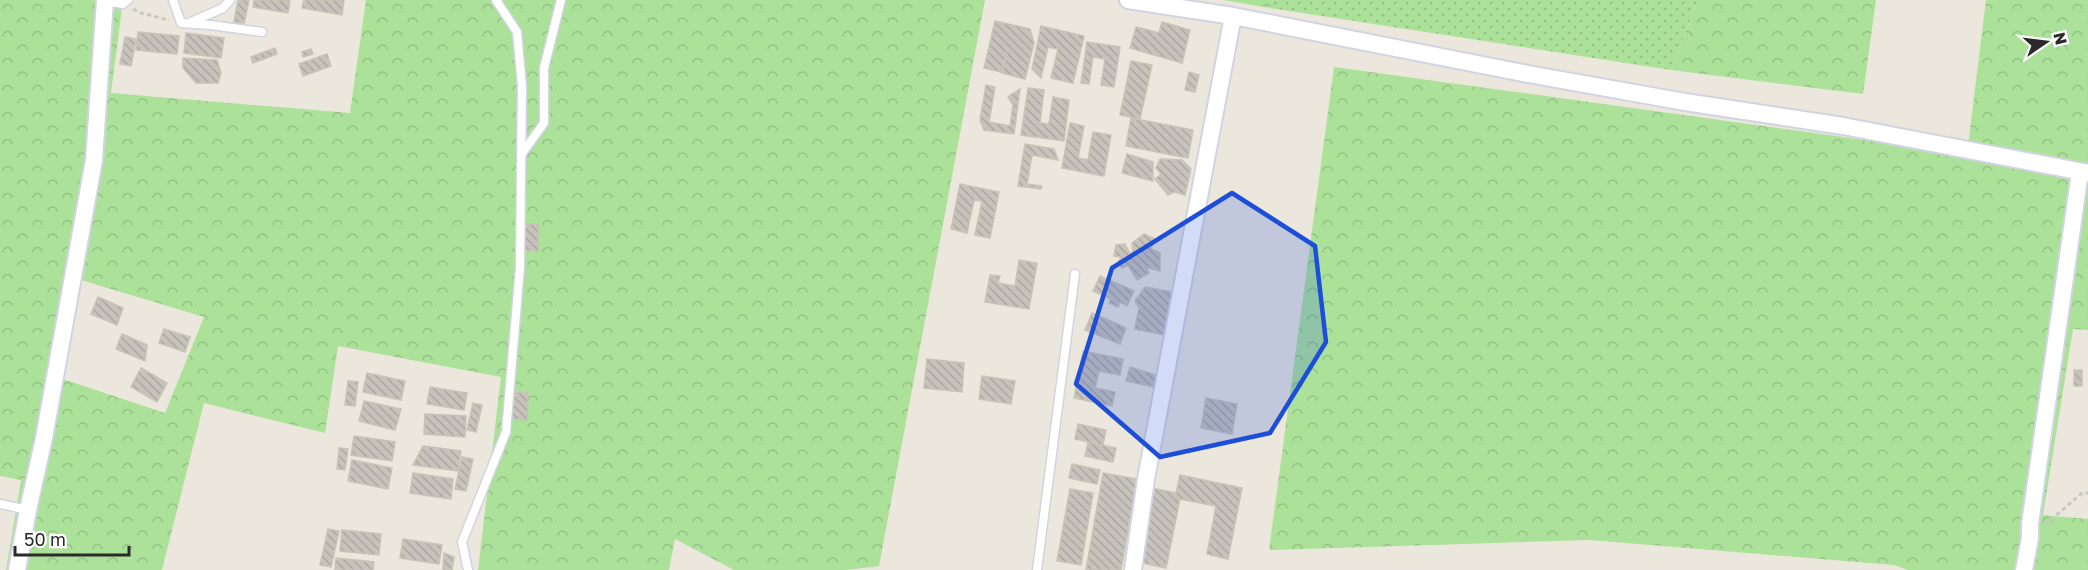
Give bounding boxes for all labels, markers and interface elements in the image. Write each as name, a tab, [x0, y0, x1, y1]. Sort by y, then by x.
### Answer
north arrow	[2016, 12, 2076, 72]
text: N	[2049, 30, 2072, 47]
scale bar	[15, 519, 129, 557]
text: 50 m	[24, 528, 66, 550]

